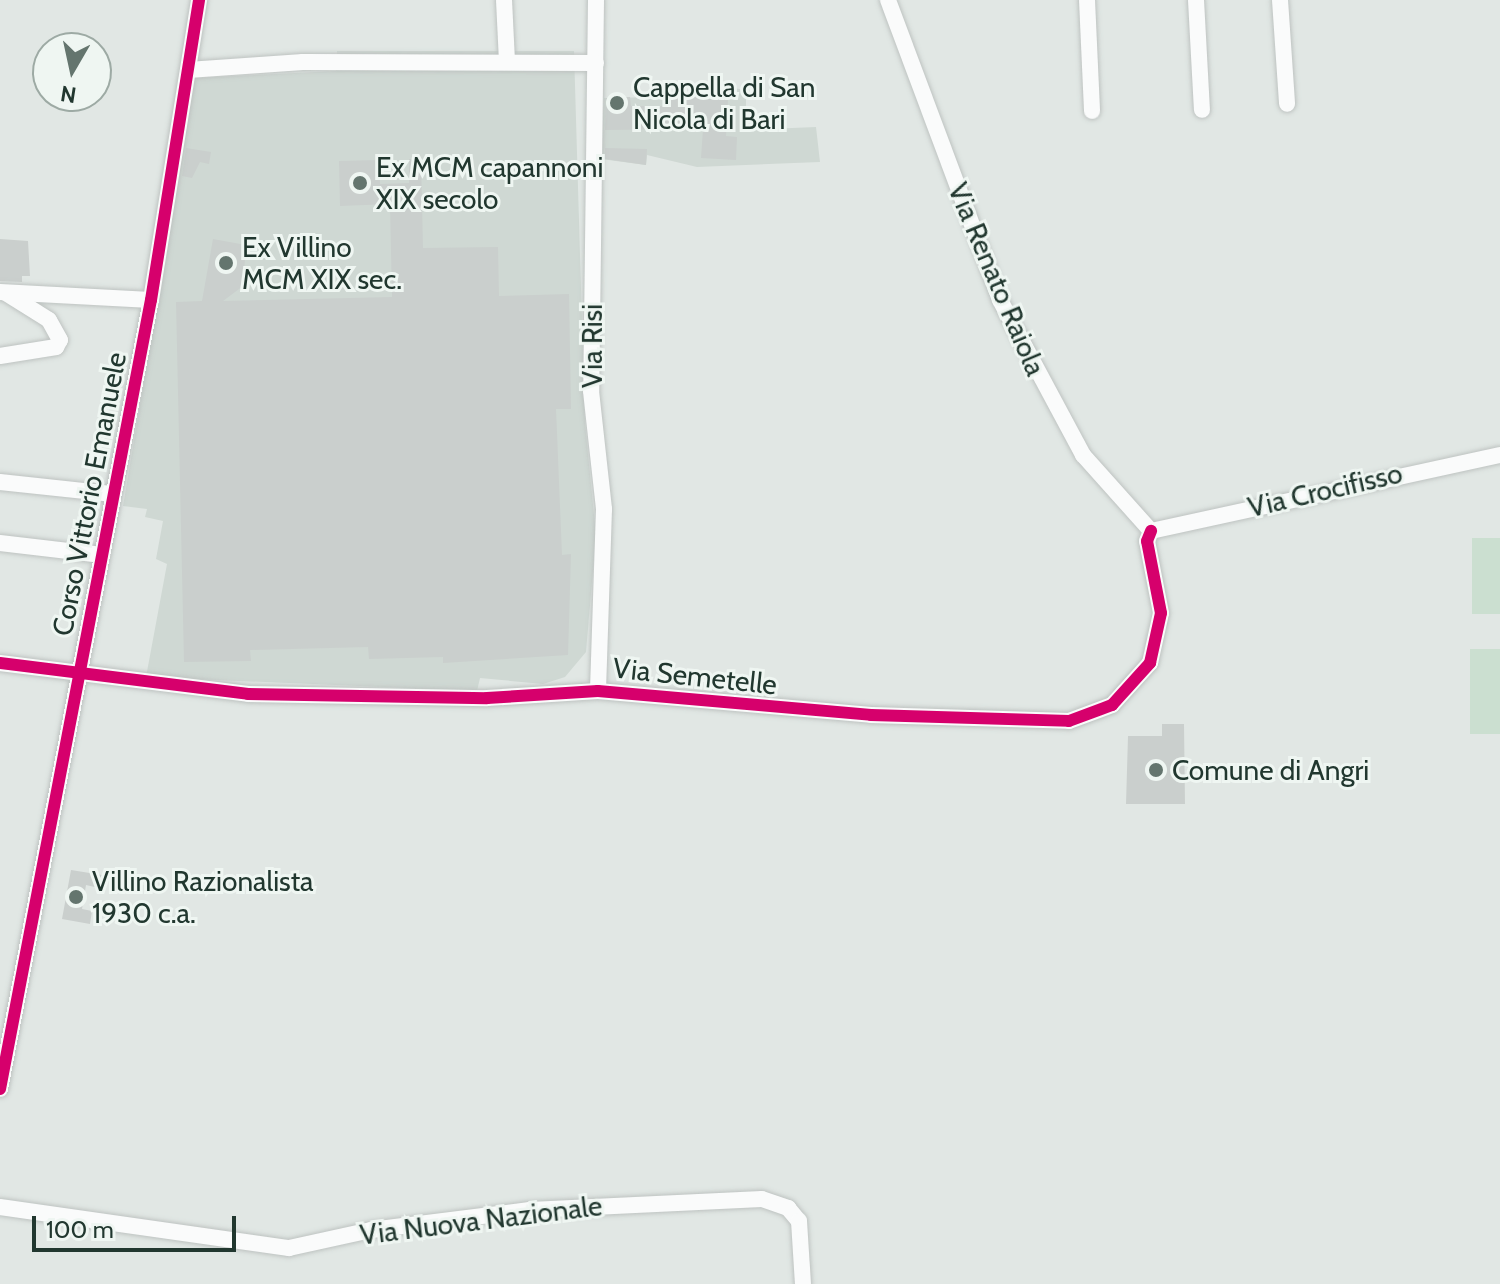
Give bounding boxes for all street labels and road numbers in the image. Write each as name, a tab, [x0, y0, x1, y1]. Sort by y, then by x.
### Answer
street label: Via Renato Raiola	[941, 178, 1053, 380]
street label: Via Risi	[575, 304, 609, 388]
street label: Corso Vittorio Emanuele	[45, 349, 133, 639]
street label: Via Crocifisso	[1245, 456, 1405, 524]
street label: Via Semetelle	[611, 651, 779, 701]
street label: Via Nuova Nazionale	[358, 1188, 604, 1252]

